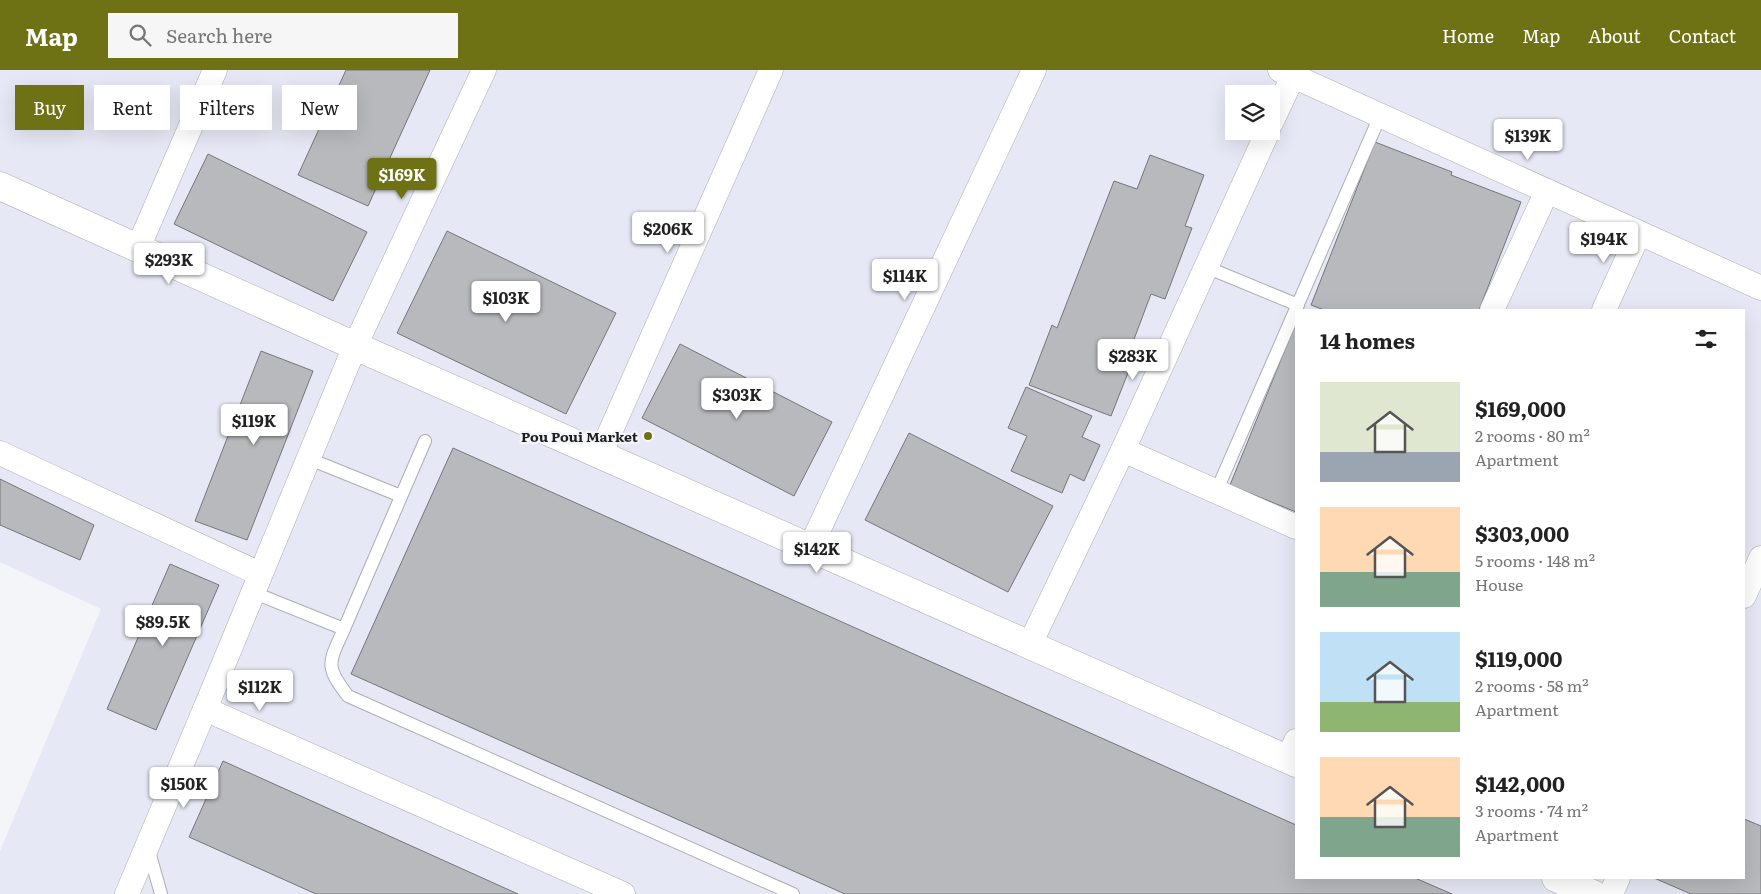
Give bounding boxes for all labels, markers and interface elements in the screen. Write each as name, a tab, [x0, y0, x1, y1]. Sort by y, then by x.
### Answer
search box	[108, 13, 458, 58]
text: Map	[25, 18, 78, 53]
icon: search	[126, 21, 154, 49]
text: Search here	[166, 21, 272, 49]
text: Home	[1442, 22, 1494, 49]
text: Map	[1522, 22, 1560, 49]
text: About	[1588, 22, 1641, 49]
text: Contact	[1669, 22, 1736, 49]
chip: Buy	[15, 85, 84, 130]
chip: Rent	[94, 85, 170, 130]
chip: Filters	[180, 85, 272, 130]
chip: New	[282, 85, 357, 130]
map controls	[1225, 85, 1280, 140]
button: layers	[1225, 85, 1280, 140]
pin: $139K	[1493, 118, 1563, 161]
text: $139K	[1505, 123, 1551, 147]
pin: $169K	[367, 158, 437, 200]
text: $169K	[378, 162, 426, 186]
pin: $206K	[633, 212, 703, 254]
text: $206K	[643, 216, 693, 240]
pin: $194K	[1569, 222, 1639, 264]
text: $194K	[1580, 226, 1628, 250]
pin: $293K	[134, 242, 204, 285]
text: $293K	[145, 247, 193, 271]
pin: $114K	[870, 258, 940, 301]
text: $114K	[883, 263, 927, 287]
pin: $103K	[471, 280, 541, 323]
text: $103K	[482, 285, 530, 309]
text: 14 homes	[1320, 324, 1415, 355]
icon: filters	[1692, 325, 1720, 353]
pin: $283K	[1098, 338, 1168, 381]
text: $283K	[1109, 343, 1157, 367]
pin: $303K	[702, 378, 772, 420]
text: $303K	[712, 382, 762, 406]
text: $169,000	[1475, 392, 1566, 423]
icon: home	[1360, 402, 1420, 462]
pin: $119K	[219, 404, 289, 446]
text: $119K	[232, 408, 276, 432]
text: 2 rooms · 80 m²	[1475, 423, 1590, 447]
place label: Pou Poui Market	[521, 426, 639, 446]
marker: Pou Poui Market	[642, 430, 654, 442]
text: Apartment	[1475, 447, 1559, 471]
text: $303,000	[1475, 517, 1569, 548]
icon: home	[1360, 527, 1420, 587]
pin: $142K	[782, 532, 852, 574]
text: $142K	[794, 536, 840, 560]
text: 5 rooms · 148 m²	[1475, 548, 1595, 572]
text: House	[1475, 572, 1523, 596]
pin: $89.5K	[122, 604, 204, 647]
text: $89.5K	[136, 609, 190, 633]
text: $119,000	[1475, 642, 1562, 673]
icon: home	[1360, 652, 1420, 712]
pin: $112K	[225, 670, 295, 712]
text: 2 rooms · 58 m²	[1475, 673, 1589, 697]
text: $112K	[238, 674, 282, 698]
text: Apartment	[1475, 697, 1559, 721]
pin: $150K	[149, 766, 219, 809]
text: $142,000	[1475, 767, 1565, 798]
text: $150K	[160, 771, 208, 795]
icon: home	[1360, 777, 1420, 837]
text: 3 rooms · 74 m²	[1475, 798, 1588, 822]
text: Apartment	[1475, 822, 1559, 846]

